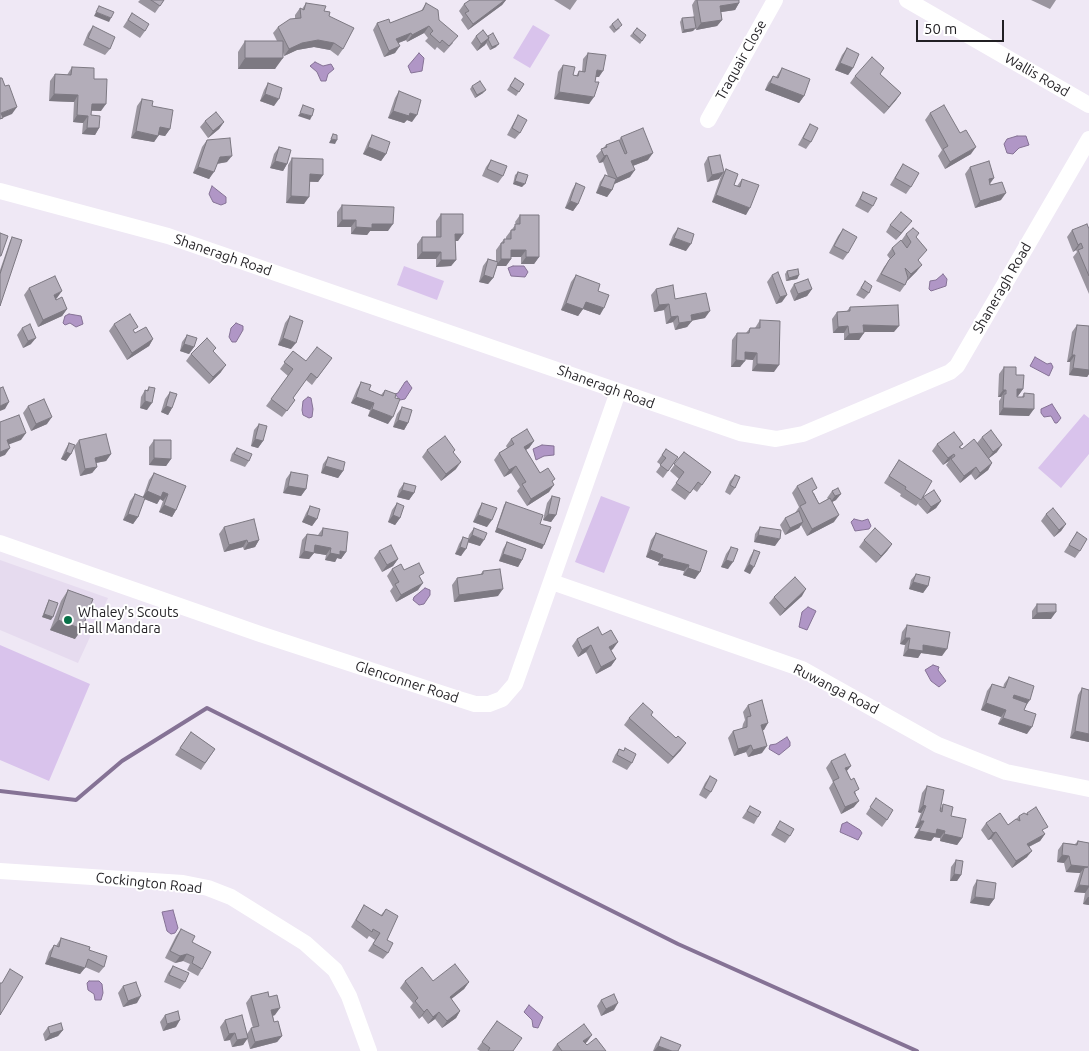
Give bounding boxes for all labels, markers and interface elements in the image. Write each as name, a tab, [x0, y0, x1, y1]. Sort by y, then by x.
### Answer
scale bar	[919, 10, 1006, 42]
street label: Traquair Close	[712, 17, 770, 103]
text: 50 m	[924, 20, 957, 37]
street label: Wallis Road	[1002, 50, 1072, 100]
street label: Shaneragh Road	[172, 230, 274, 280]
street label: Shaneragh Road	[969, 240, 1035, 336]
street label: Shaneragh Road	[555, 362, 657, 412]
place label: Whaley's Scouts Hall Mandara	[78, 604, 178, 636]
marker: Whaley's Scouts Hall Mandara	[62, 614, 74, 626]
street label: Glenconner Road	[353, 657, 461, 707]
street label: Ruwanga Road	[791, 660, 881, 718]
street label: Cockington Road	[95, 869, 203, 897]

